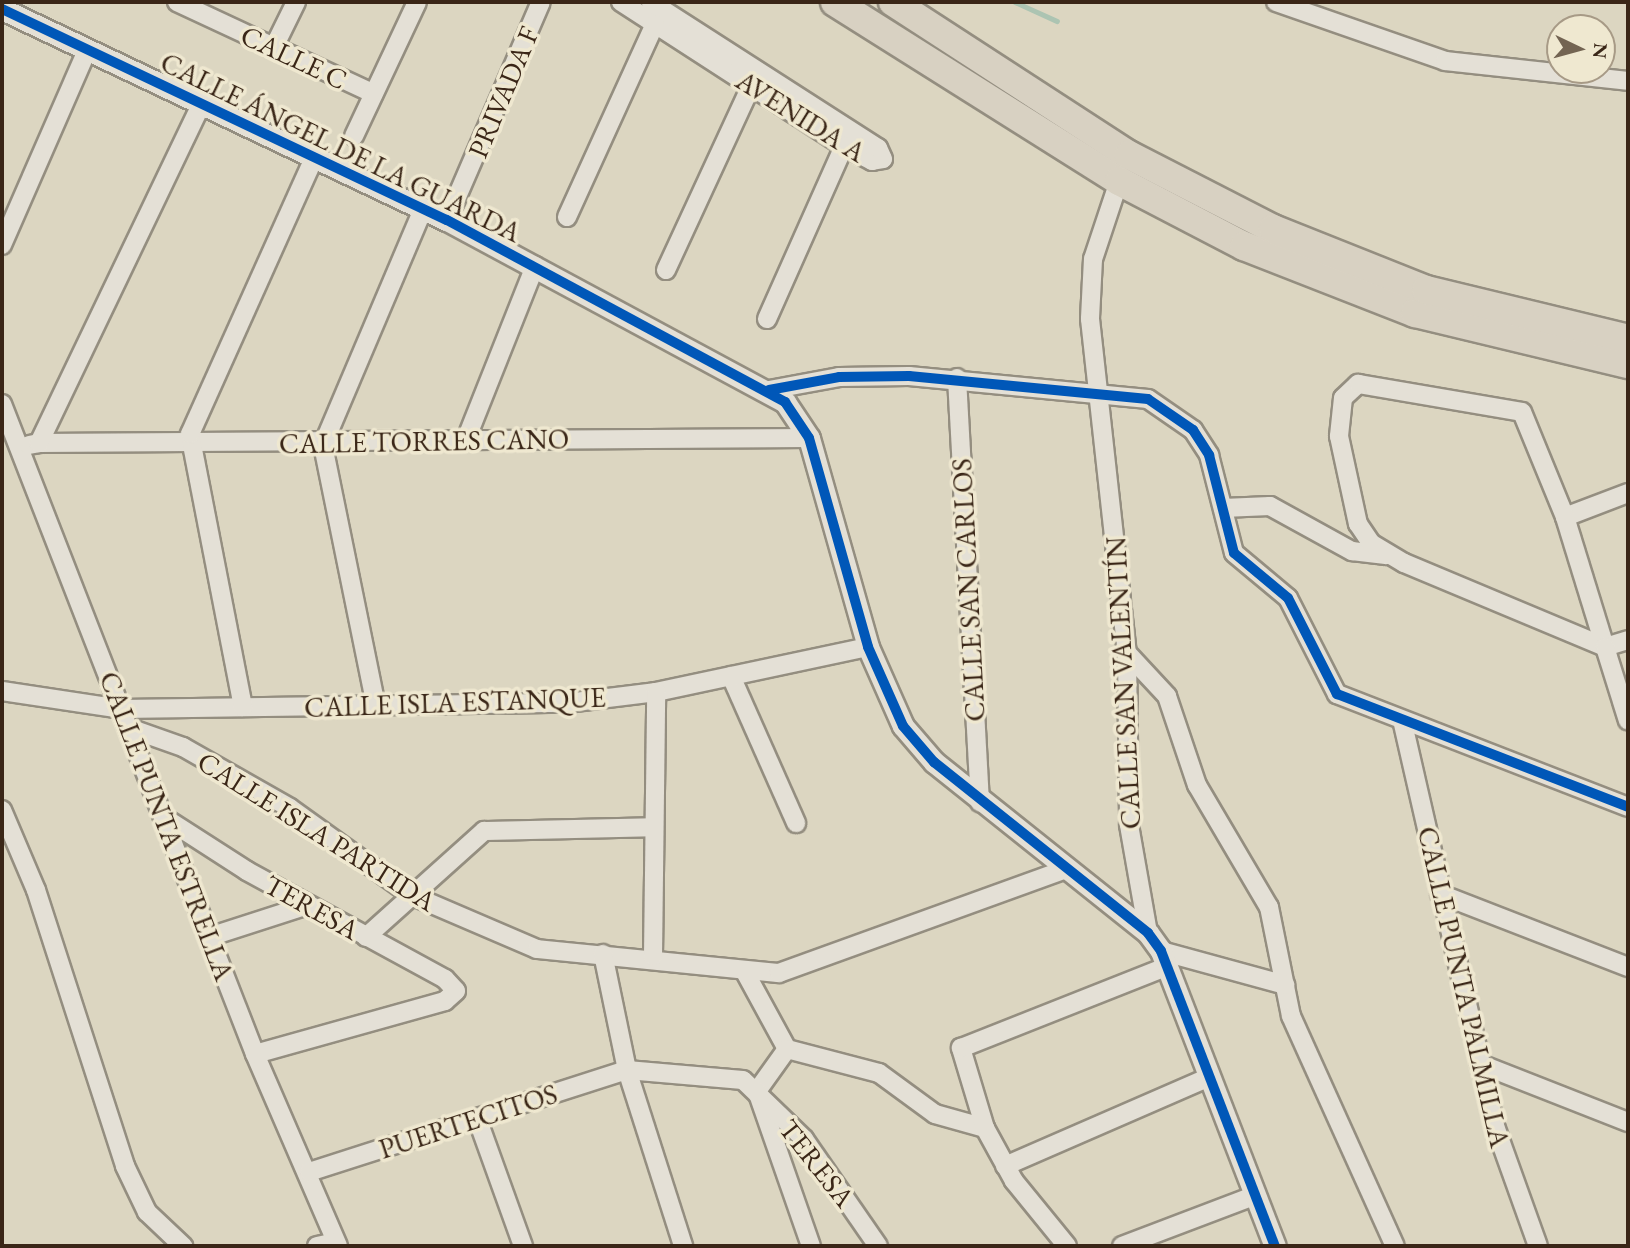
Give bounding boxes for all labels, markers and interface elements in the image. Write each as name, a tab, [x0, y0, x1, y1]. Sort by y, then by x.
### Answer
north arrow	[1546, 14, 1616, 84]
street label: CALLE C	[236, 18, 352, 96]
street label: PRIVADA F	[460, 21, 546, 163]
text: N	[1587, 42, 1614, 59]
street label: CALLE ÁNGEL DE LA GUARDA	[155, 45, 527, 249]
street label: AVENIDA A	[730, 63, 872, 169]
street label: CALLE TORRES CANO	[279, 422, 569, 460]
street label: CALLE SAN CARLOS	[944, 458, 992, 722]
street label: CALLE SAN VALENTÍN	[1099, 536, 1147, 830]
street label: CALLE PUNTA ESTRELLA	[92, 667, 242, 985]
street label: CALLE ISLA ESTANQUE	[304, 680, 606, 724]
street label: CALLE ISLA PARTIDA	[192, 744, 442, 918]
street label: CALLE PUNTA PALMILLA	[1411, 823, 1517, 1151]
street label: TERESA	[259, 867, 365, 947]
street label: PUERTECITOS	[375, 1076, 561, 1166]
street label: TERESA	[772, 1112, 862, 1214]

